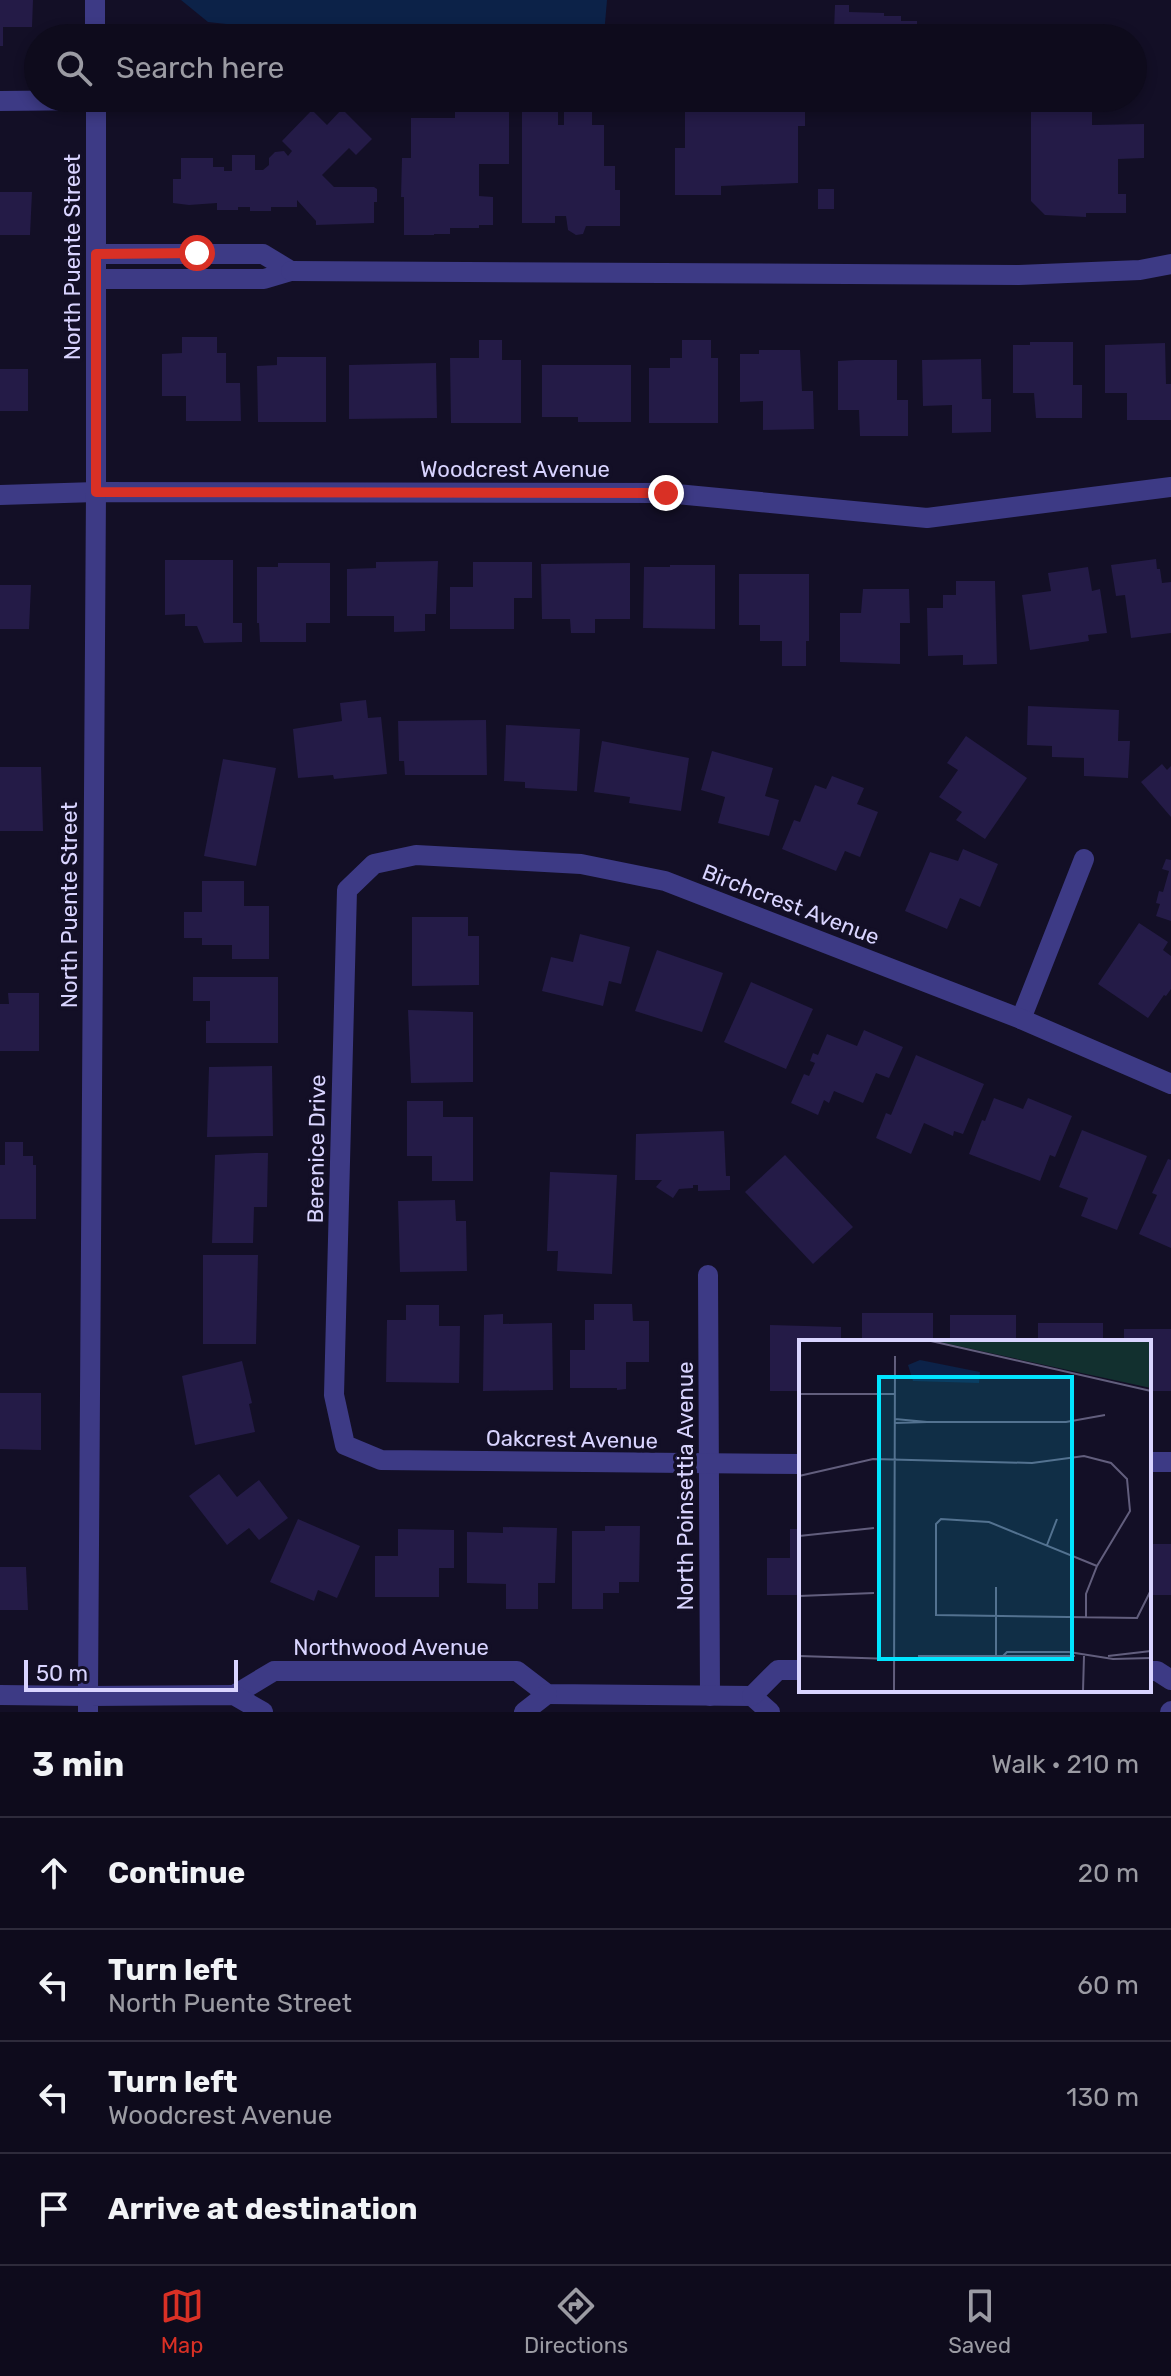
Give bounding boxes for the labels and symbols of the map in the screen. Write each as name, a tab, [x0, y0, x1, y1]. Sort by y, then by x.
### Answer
street label: North Puente Street	[59, 153, 86, 360]
route start	[179, 235, 215, 271]
street label: Woodcrest Avenue	[420, 456, 610, 483]
route end	[648, 475, 684, 511]
street label: North Puente Street	[56, 801, 83, 1008]
street label: Birchcrest Avenue	[698, 858, 883, 951]
street label: Berenice Drive	[302, 1074, 331, 1224]
inset map	[799, 1340, 1151, 1692]
street label: North Poinsettia Avenue	[672, 1362, 699, 1610]
street label: Oakcrest Avenue	[486, 1424, 658, 1455]
street label: Northwood Avenue	[293, 1634, 489, 1661]
scale bar	[24, 1656, 238, 1692]

